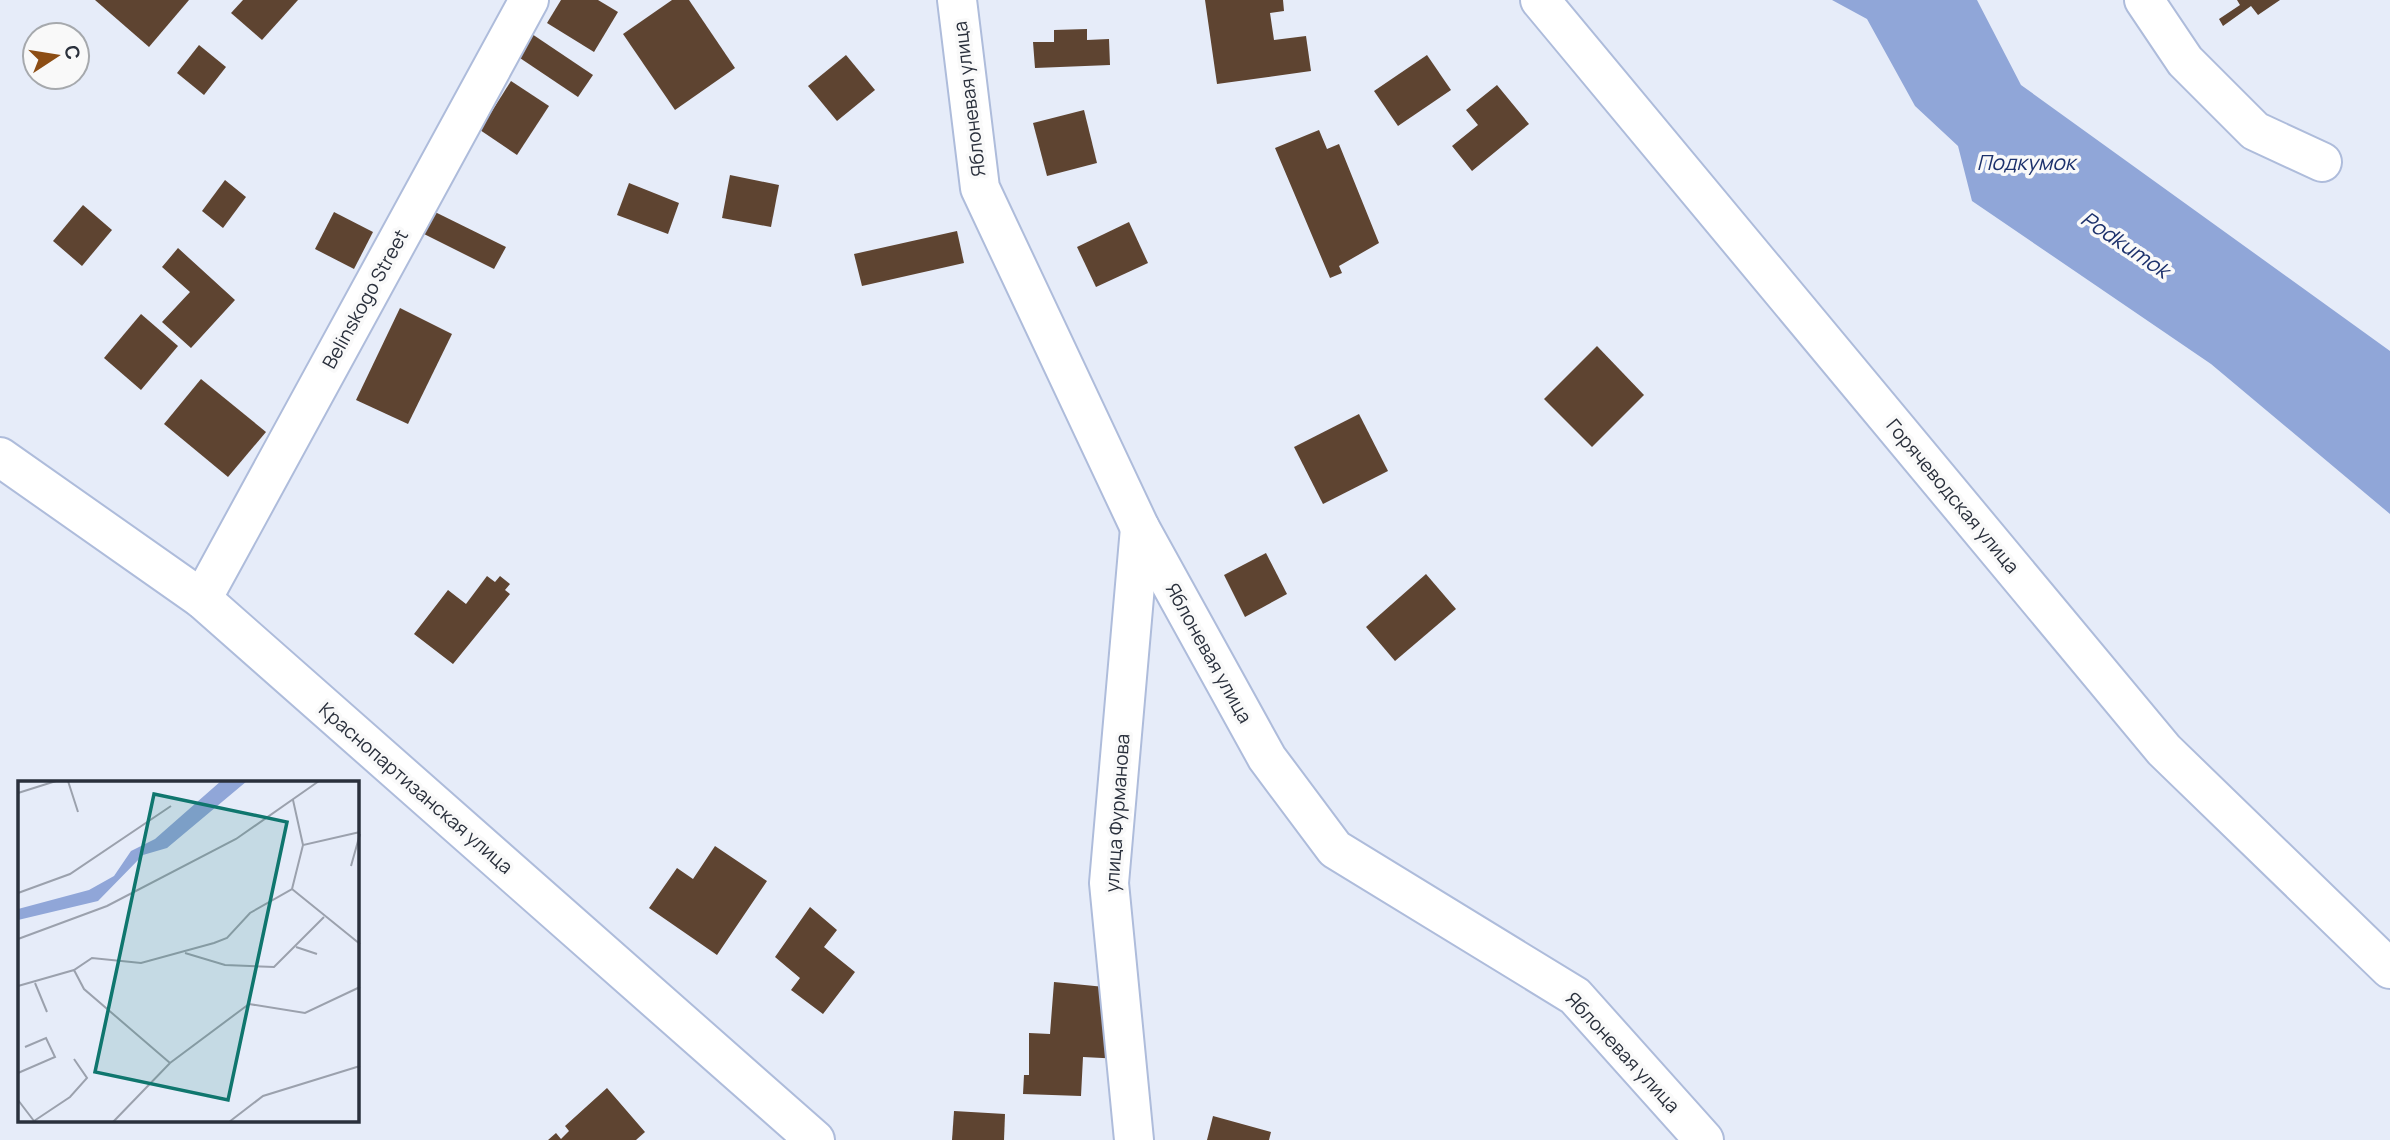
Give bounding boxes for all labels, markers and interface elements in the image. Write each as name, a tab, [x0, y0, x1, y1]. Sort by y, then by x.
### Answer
street label: Яблоневая улица	[947, 20, 991, 178]
north arrow	[21, 21, 91, 91]
text: С	[58, 43, 87, 62]
water label: Подкумок	[1977, 148, 2078, 176]
water label: Podkumok	[2076, 204, 2177, 285]
street label: Belinskogo Street	[316, 225, 414, 373]
street label: Горячеводская улица	[1881, 413, 2025, 579]
street label: Яблоневая улица	[1160, 578, 1258, 728]
street label: Краснопартизанская улица	[314, 697, 518, 879]
street label: улица Фурманова	[1098, 733, 1136, 893]
inset map	[18, 781, 359, 1122]
street label: Яблоневая улица	[1560, 986, 1686, 1118]

